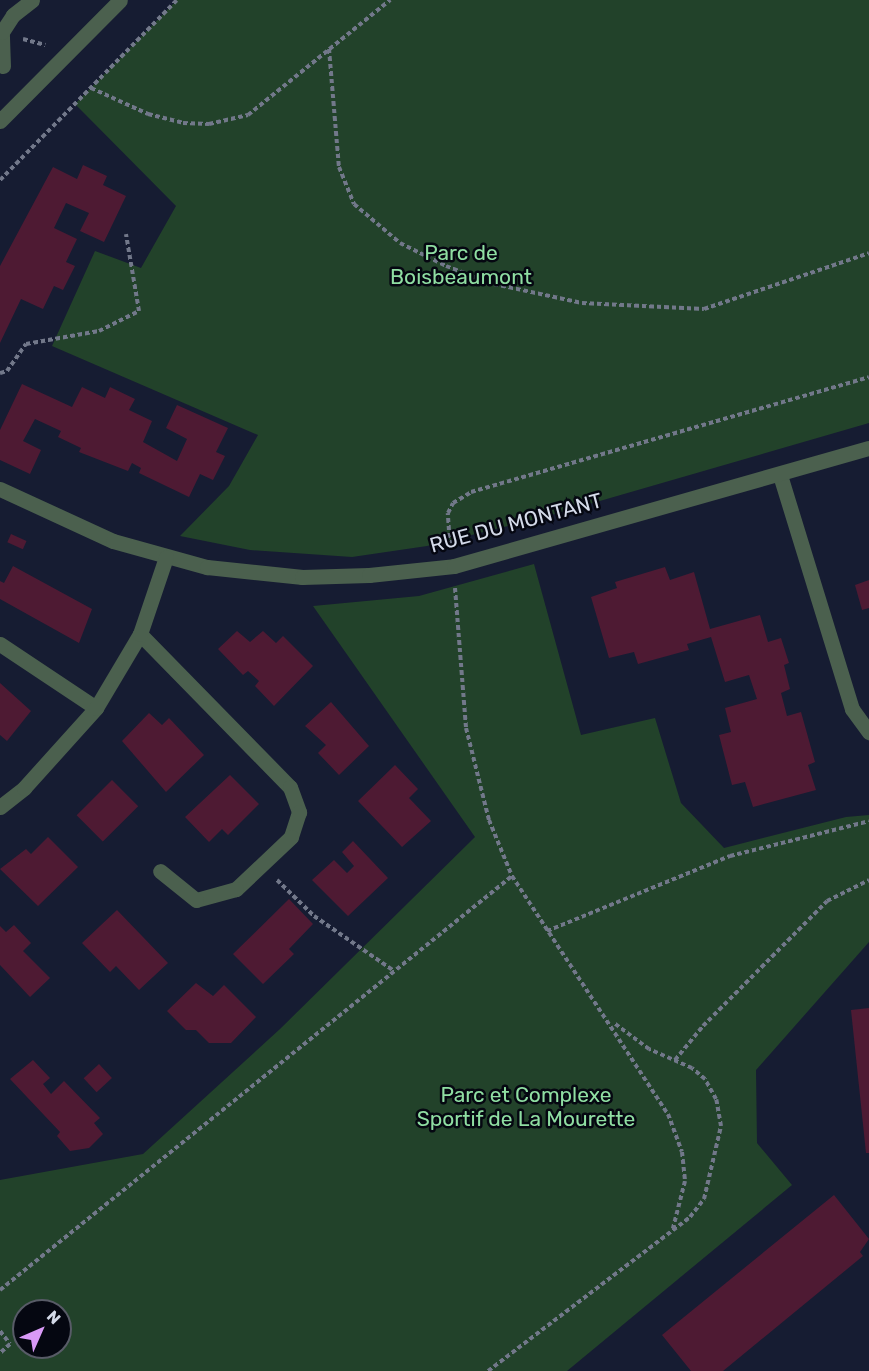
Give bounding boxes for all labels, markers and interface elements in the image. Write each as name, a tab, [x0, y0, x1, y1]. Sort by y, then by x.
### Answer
park label: Parc de Boisbeaumont	[390, 240, 532, 290]
street label: RUE DU MONTANT	[427, 488, 605, 558]
park label: Parc et Complexe Sportif de La Mourette	[416, 1082, 636, 1132]
north arrow	[12, 1299, 72, 1359]
text: N	[43, 1307, 64, 1328]

